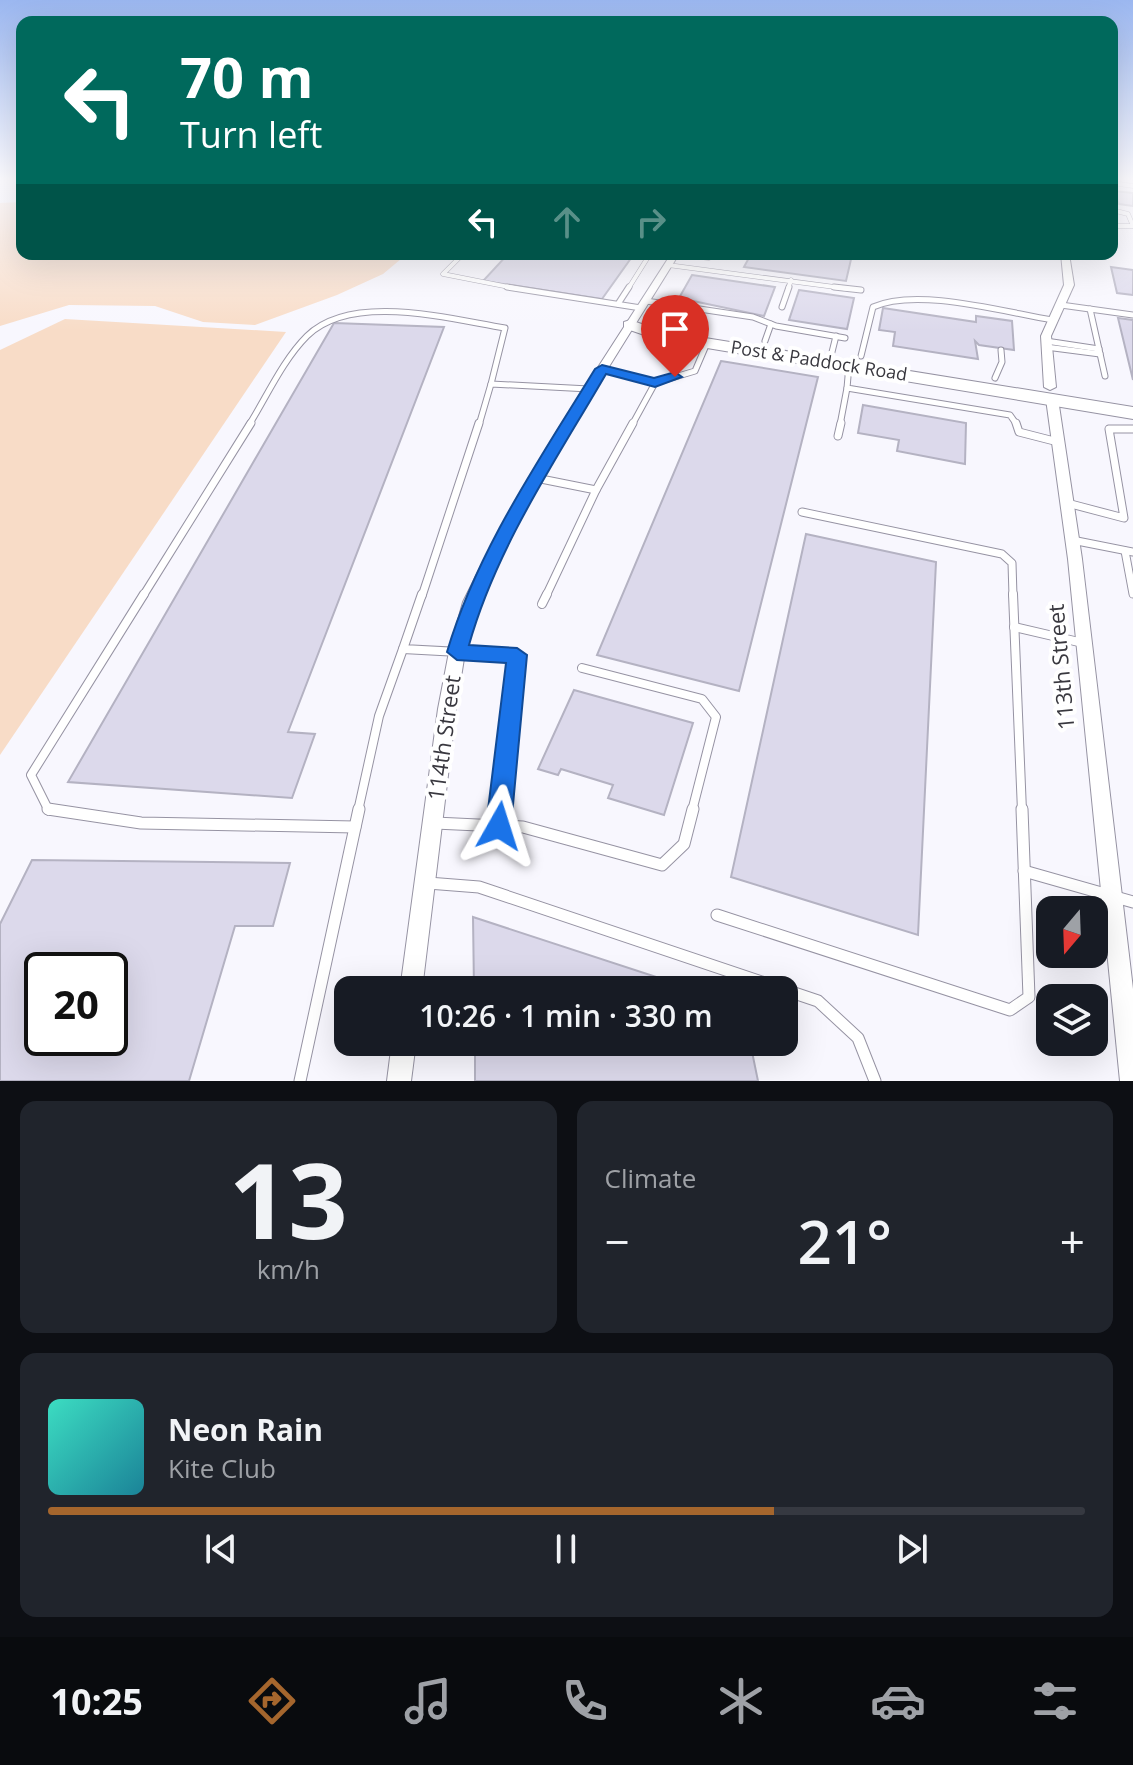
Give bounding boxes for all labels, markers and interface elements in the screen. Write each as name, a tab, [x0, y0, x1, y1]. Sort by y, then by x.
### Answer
text: 70 m	[180, 38, 314, 114]
icon: left	[48, 48, 152, 152]
text: Turn left	[180, 110, 322, 159]
icon: left	[461, 200, 505, 244]
icon: ahead	[545, 200, 589, 244]
icon: right	[629, 200, 673, 244]
pin	[641, 295, 709, 377]
icon: arrive	[653, 307, 697, 351]
street label: Post & Paddock Road	[729, 334, 909, 386]
street label: 113th Street	[1040, 603, 1080, 731]
street label: 114th Street	[419, 673, 467, 802]
position arrow	[457, 784, 541, 868]
north arrow	[1036, 896, 1108, 968]
map controls	[1036, 896, 1108, 1056]
speed limit sign: 20	[24, 952, 128, 1056]
button: layers	[1036, 984, 1108, 1056]
text: 10:26 · 1 min · 330 m	[419, 995, 713, 1036]
text: 13	[229, 1128, 348, 1269]
text: Climate	[605, 1160, 696, 1196]
text: 21°	[798, 1200, 892, 1282]
text: −	[605, 1211, 630, 1271]
text: +	[1060, 1211, 1085, 1271]
text: km/h	[257, 1251, 320, 1287]
text: Neon Rain	[168, 1409, 323, 1450]
text: Kite Club	[168, 1450, 276, 1486]
icon: previous	[199, 1527, 243, 1571]
icon: pause	[544, 1527, 588, 1571]
icon: next	[890, 1527, 934, 1571]
icon: directions	[244, 1673, 300, 1729]
icon: music	[400, 1673, 456, 1729]
icon: phone	[557, 1673, 613, 1729]
icon: climate	[713, 1673, 769, 1729]
icon: car	[870, 1673, 926, 1729]
icon: filters	[1027, 1673, 1083, 1729]
text: 10:25	[50, 1677, 143, 1726]

